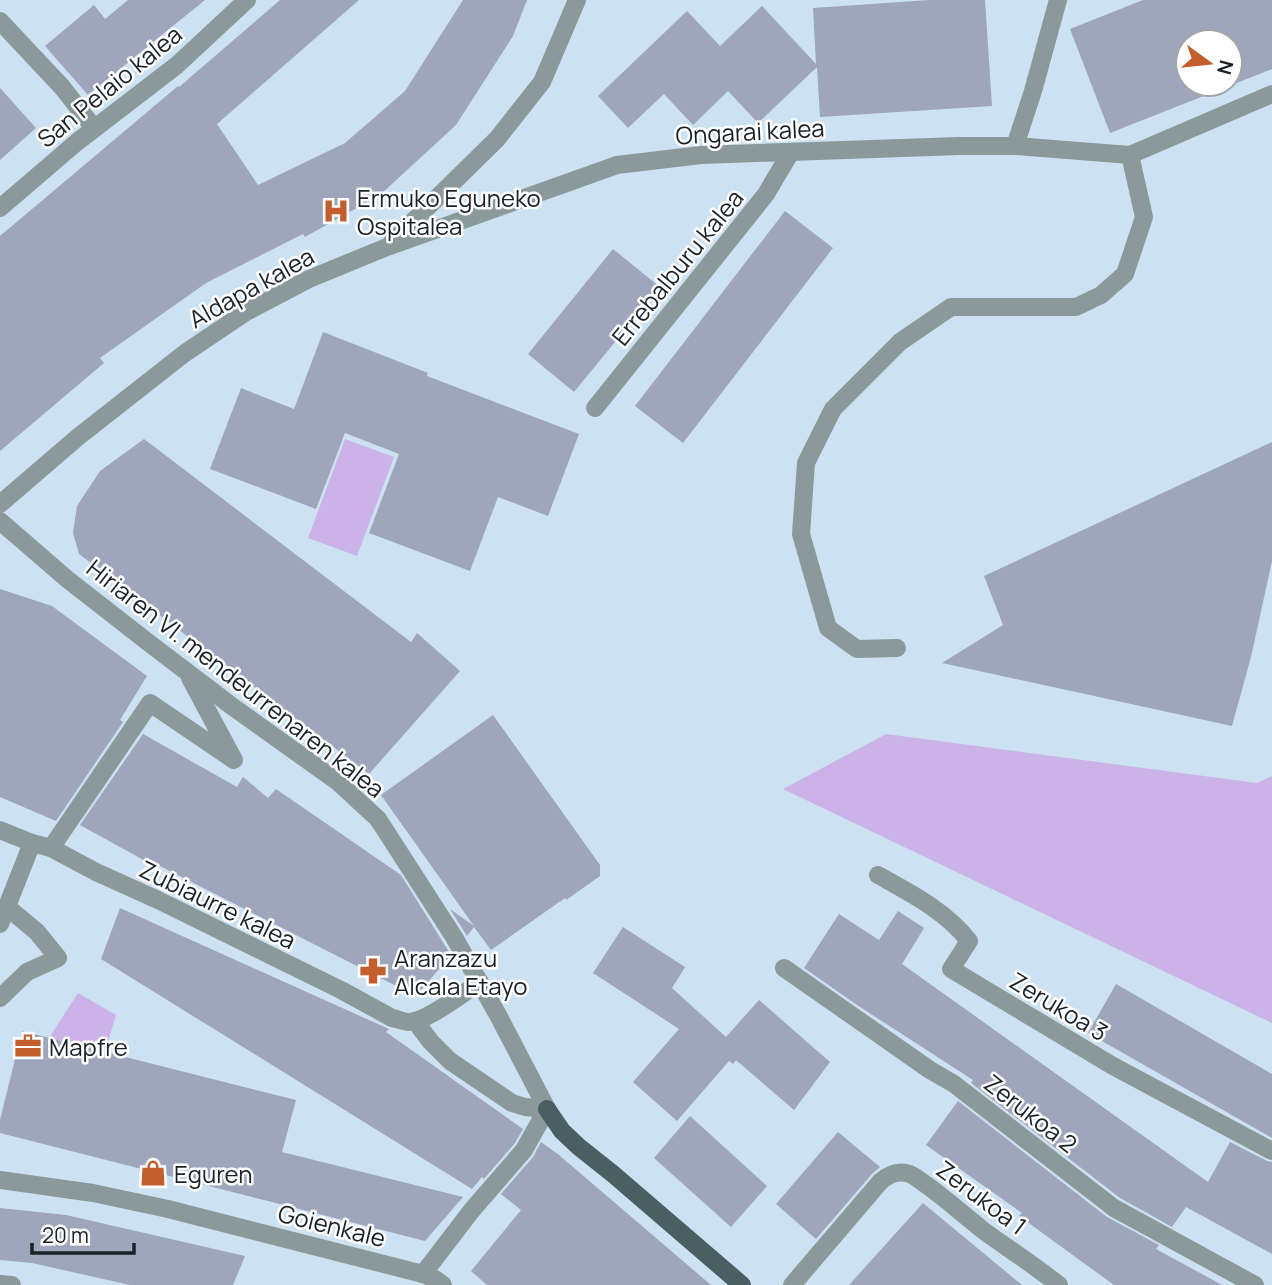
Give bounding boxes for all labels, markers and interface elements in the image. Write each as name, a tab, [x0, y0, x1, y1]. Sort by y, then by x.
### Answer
street label: San Pelaio kalea	[30, 17, 188, 155]
north arrow	[1174, 28, 1244, 98]
text: N	[1211, 57, 1240, 77]
street label: Ongarai kalea	[675, 111, 825, 151]
place label: Ermuko Eguneko Ospitalea	[357, 181, 541, 242]
street label: Errebalburu kalea	[604, 182, 750, 352]
hospital icon: Ermuko Eguneko Ospitalea	[321, 196, 351, 226]
street label: Aldapa kalea	[182, 239, 320, 335]
street label: Hiriaren VI. mendeurrenaren kalea	[80, 551, 392, 805]
street label: Zubiaurre kalea	[134, 852, 302, 956]
place label: Aranzazu Alcala Etayo	[394, 941, 527, 1002]
pharmacy icon: Aranzazu Alcala Etayo	[358, 956, 388, 986]
street label: Zerukoa 3	[1004, 964, 1114, 1048]
place label: Mapfre	[49, 1030, 128, 1063]
office icon: Mapfre	[13, 1031, 43, 1061]
street label: Zerukoa 2	[978, 1066, 1084, 1160]
street label: Zerukoa 1	[930, 1152, 1034, 1242]
place label: Eguren	[174, 1157, 252, 1190]
shop icon: Eguren	[138, 1158, 168, 1188]
street label: Goienkale	[275, 1196, 389, 1254]
scale bar	[32, 1212, 133, 1256]
text: 20 m	[42, 1221, 89, 1249]

